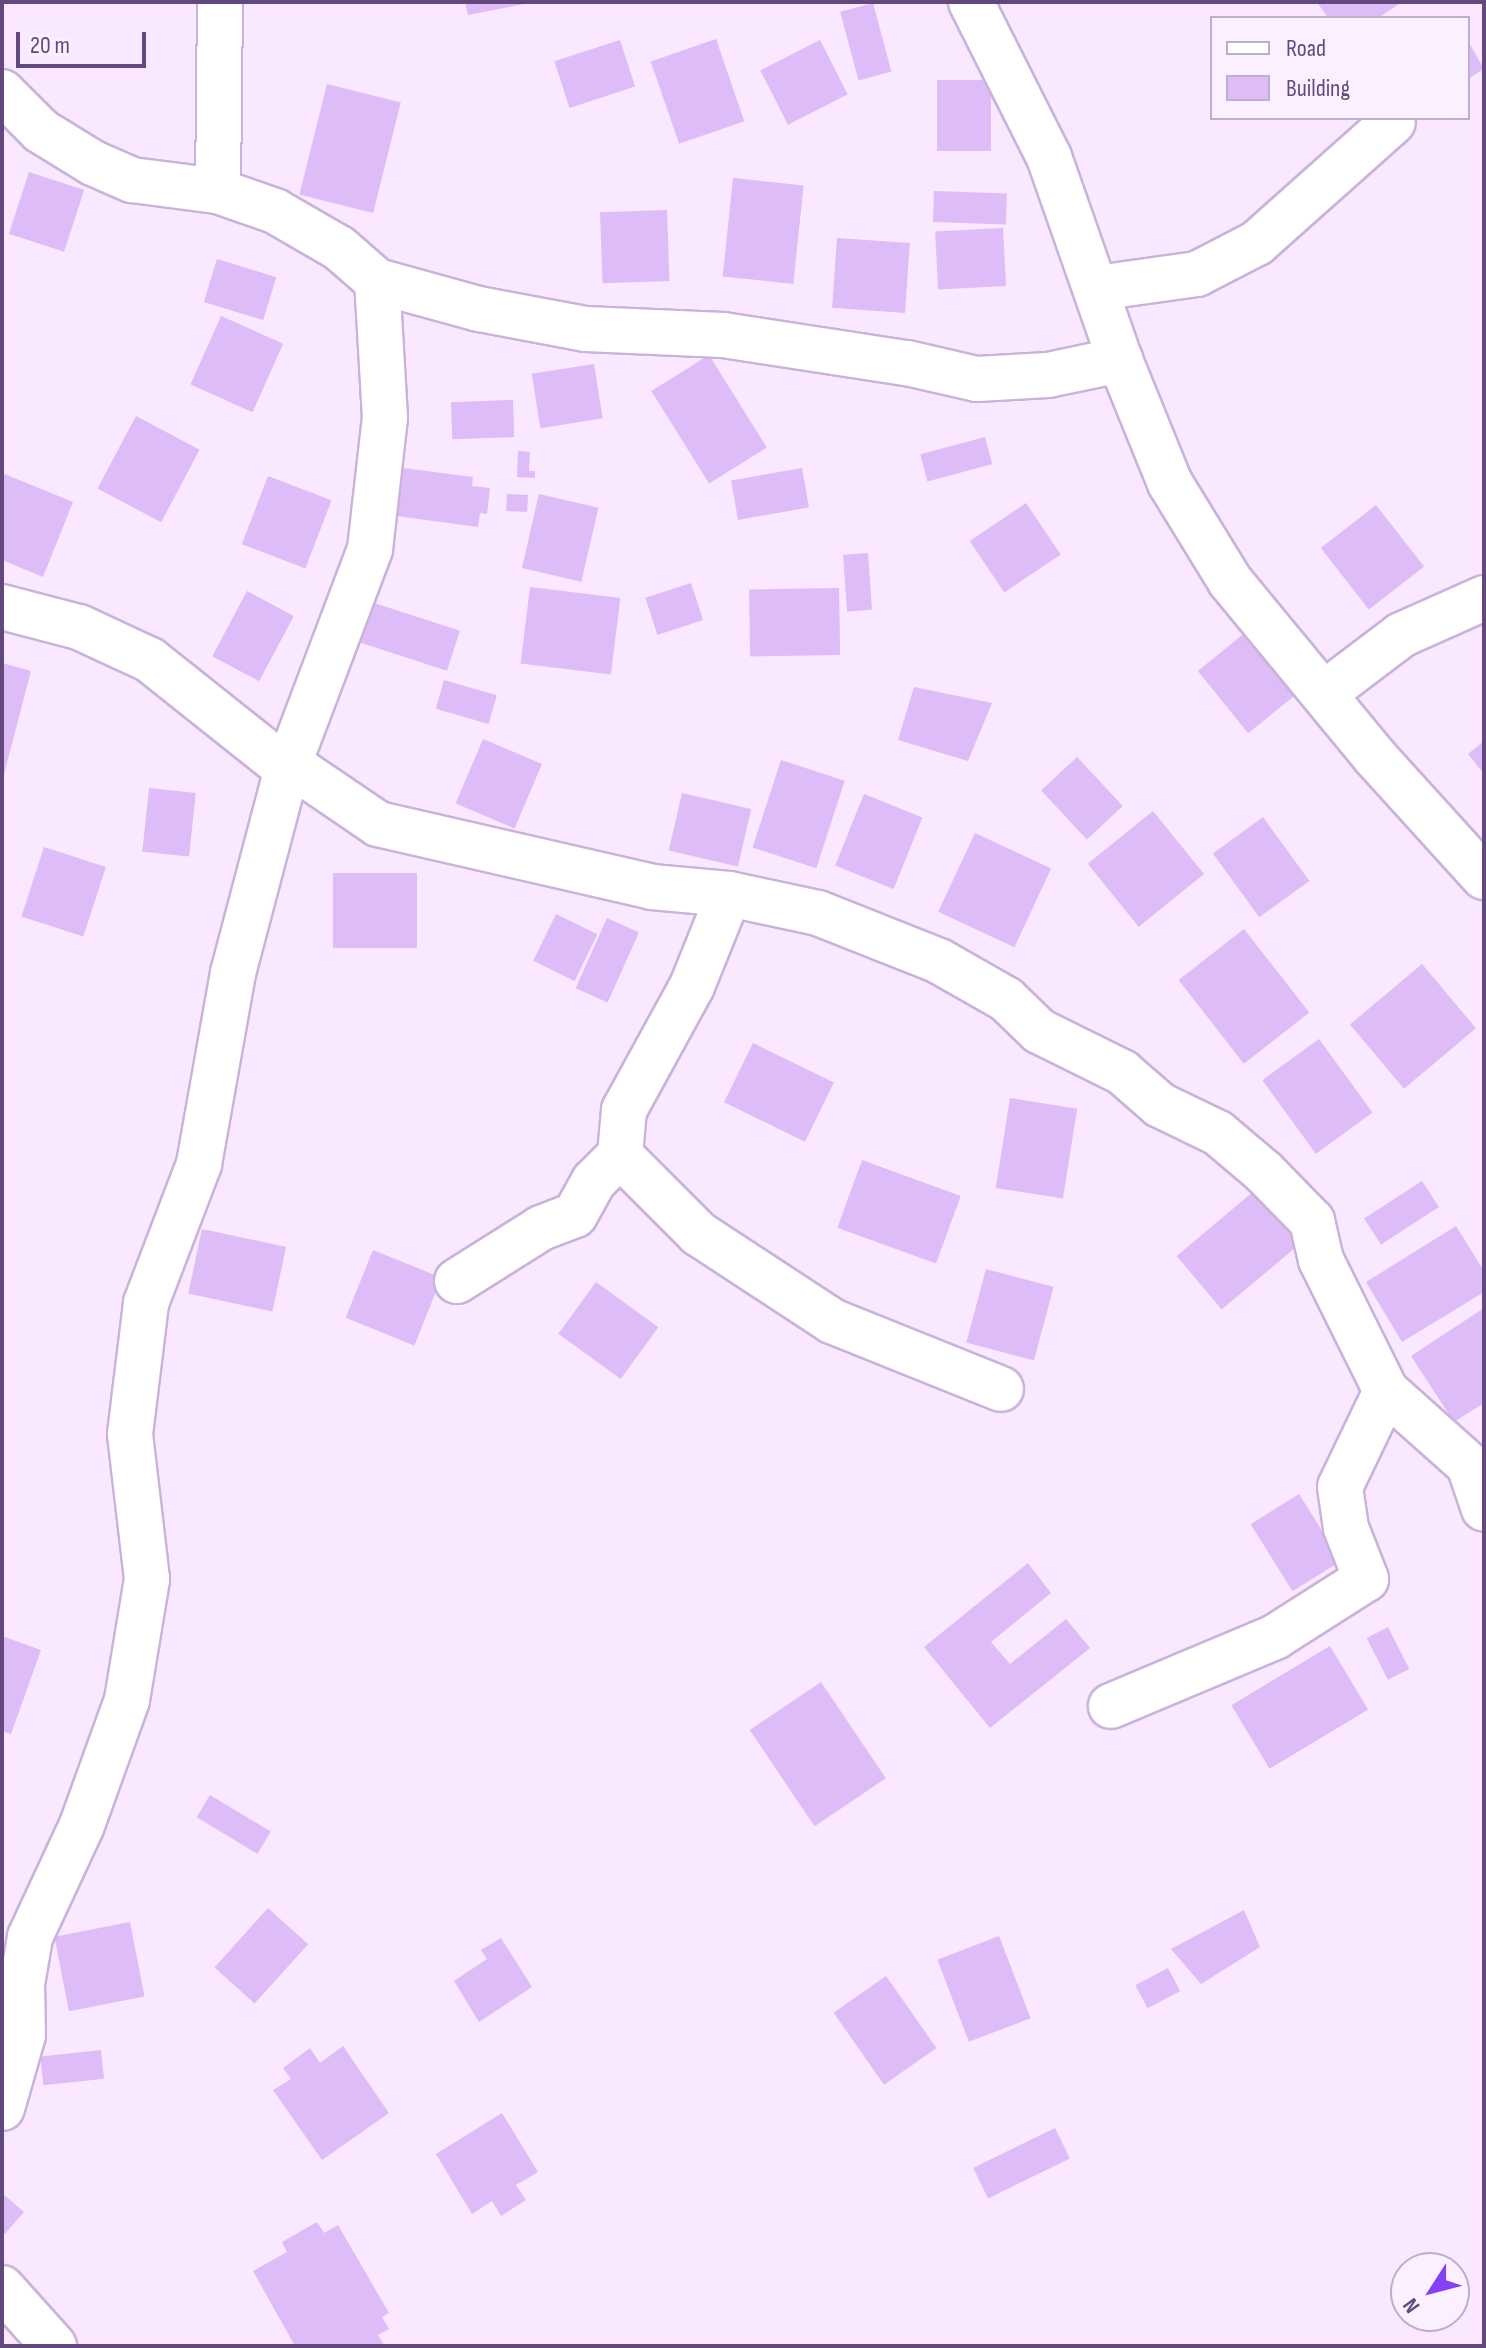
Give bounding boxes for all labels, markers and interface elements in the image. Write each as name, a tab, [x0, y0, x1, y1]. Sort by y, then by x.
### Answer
scale bar	[20, 16, 150, 66]
legend	[1210, 16, 1470, 120]
text: 20 m	[30, 31, 70, 60]
text: Road	[1286, 34, 1326, 63]
text: Building	[1286, 74, 1350, 103]
north arrow	[1390, 2252, 1470, 2332]
text: N	[1397, 2293, 1426, 2318]

